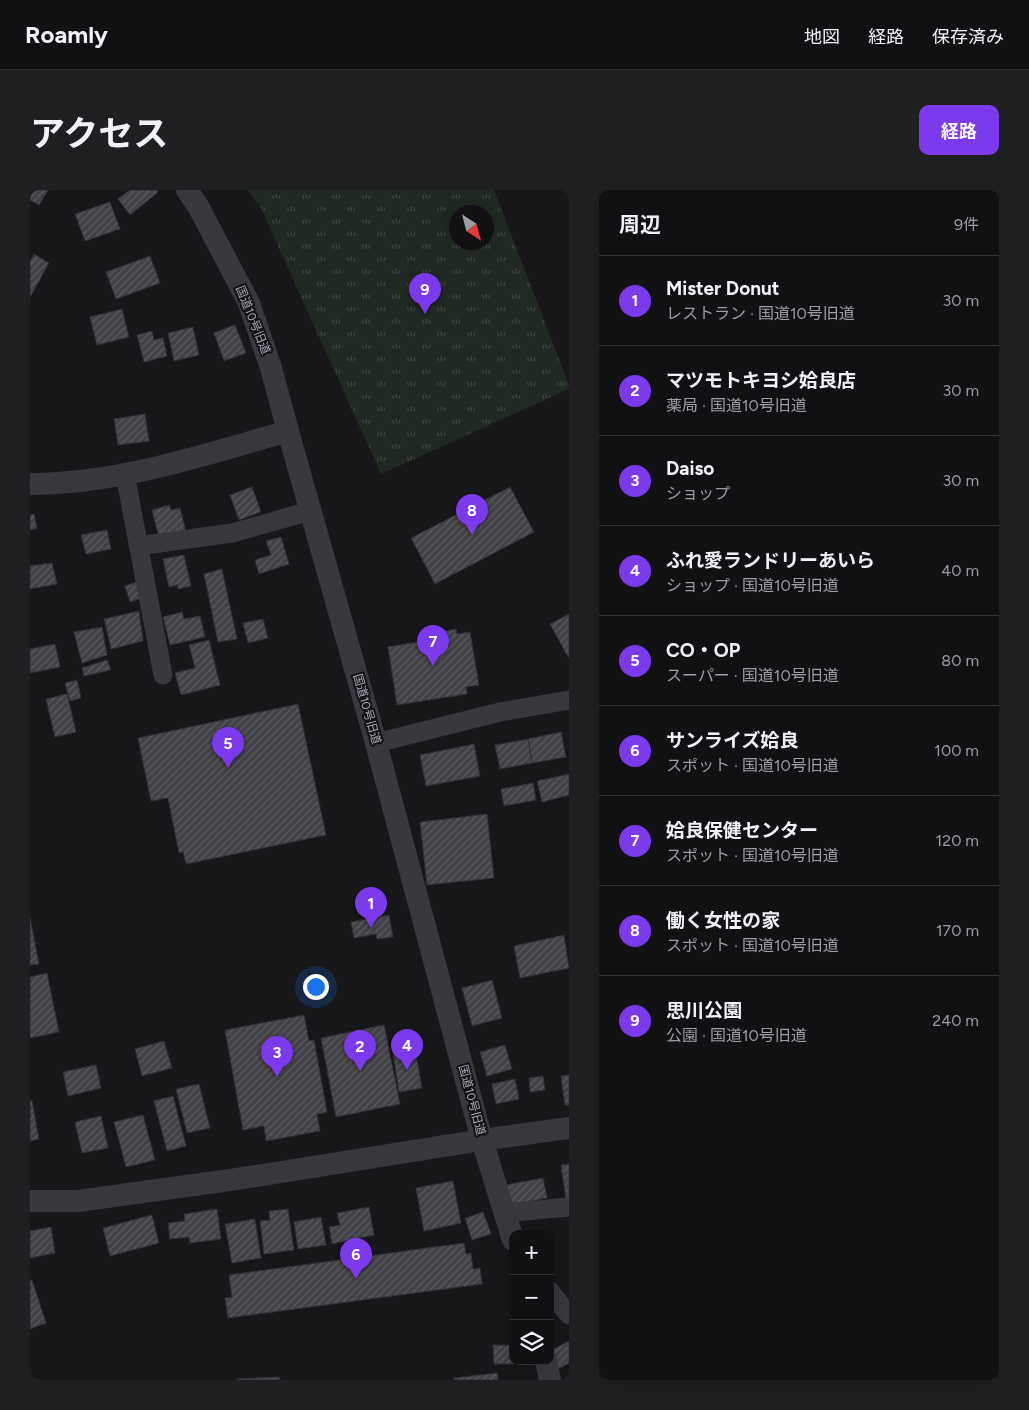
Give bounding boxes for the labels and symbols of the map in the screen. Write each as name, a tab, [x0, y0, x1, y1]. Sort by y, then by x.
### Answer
north arrow	[449, 205, 494, 250]
pin: 9	[409, 273, 441, 314]
street label: 国道10号旧道	[233, 284, 273, 356]
pin: 8	[456, 494, 488, 535]
pin: 7	[417, 625, 449, 666]
street label: 国道10号旧道	[350, 672, 384, 746]
pin: 5	[212, 727, 244, 768]
pin: 1	[355, 887, 387, 928]
your location	[303, 974, 329, 1000]
pin: 4	[391, 1029, 423, 1070]
pin: 2	[344, 1030, 376, 1071]
pin: 3	[261, 1036, 293, 1077]
street label: 国道10号旧道	[456, 1063, 488, 1137]
pin: 6	[340, 1238, 372, 1279]

